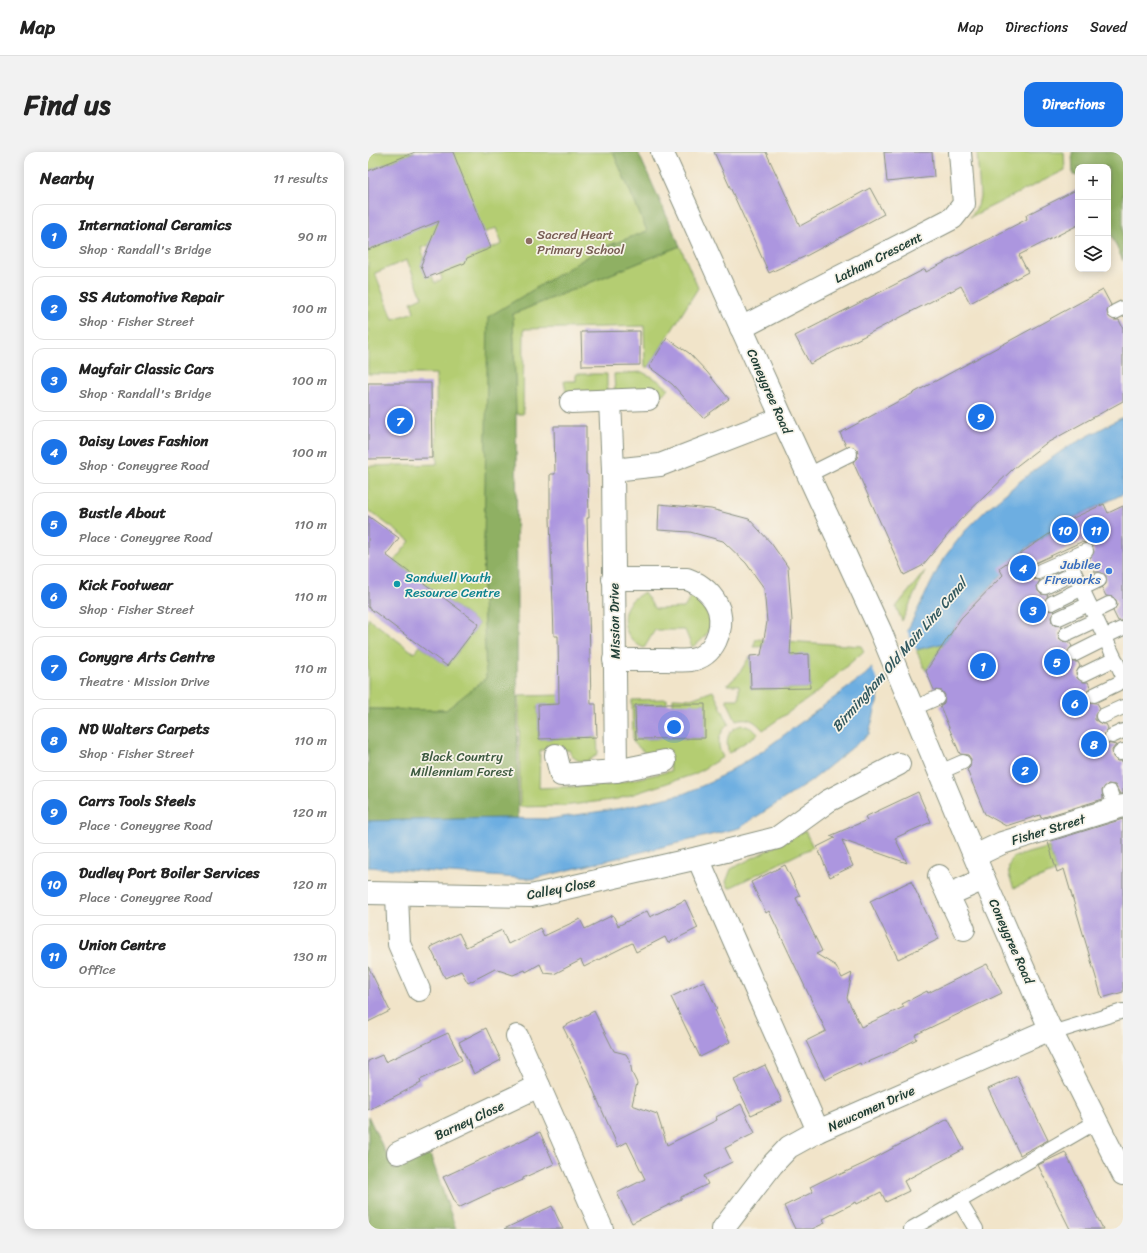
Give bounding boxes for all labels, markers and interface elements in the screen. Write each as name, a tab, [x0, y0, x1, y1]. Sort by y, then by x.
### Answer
text: Map	[20, 11, 55, 44]
text: Map	[957, 15, 983, 40]
text: Directions	[1005, 15, 1068, 40]
text: Saved	[1090, 15, 1127, 40]
text: Find us	[24, 80, 111, 129]
button: Directions	[1024, 82, 1123, 127]
text: Nearby	[40, 163, 94, 193]
map controls	[1075, 164, 1111, 272]
button: +	[1075, 164, 1111, 200]
text: 11 results	[273, 167, 328, 190]
button: −	[1075, 200, 1111, 236]
text: International Ceramics	[79, 212, 232, 238]
place label: Sacred Heart Primary School	[537, 223, 624, 261]
text: 1	[51, 225, 57, 248]
text: 90 m	[297, 225, 327, 248]
street label: Latham Crescent	[830, 225, 927, 290]
marker: Sacred Heart Primary School	[524, 236, 534, 246]
button: layers	[1075, 236, 1111, 272]
text: Shop · Randall's Bridge	[79, 238, 211, 261]
text: SS Automotive Repair	[79, 284, 224, 310]
text: 2	[50, 297, 58, 320]
text: 100 m	[292, 297, 327, 320]
text: Shop · Fisher Street	[79, 310, 194, 333]
street label: Coneygree Road	[740, 345, 799, 439]
text: Mayfair Classic Cars	[79, 356, 214, 382]
text: 3	[50, 369, 58, 392]
text: 100 m	[292, 369, 327, 392]
text: Shop · Randall's Bridge	[79, 382, 211, 405]
pin: 9	[968, 402, 994, 432]
pin: 7	[387, 406, 413, 436]
text: Daisy Loves Fashion	[79, 428, 208, 454]
text: 4	[50, 441, 58, 464]
text: 100 m	[292, 441, 327, 464]
text: Shop · Coneygree Road	[79, 454, 209, 477]
text: Bustle About	[79, 500, 166, 526]
text: 5	[50, 513, 58, 536]
text: 110 m	[294, 513, 327, 536]
pin: 10	[1052, 515, 1078, 545]
pin: 11	[1083, 515, 1109, 545]
text: Place · Coneygree Road	[79, 526, 212, 549]
pin: 4	[1010, 553, 1036, 583]
place label: Jubilee Fireworks	[1045, 553, 1101, 591]
place label: Sandwell Youth Resource Centre	[405, 566, 500, 604]
marker: Jubilee Fireworks	[1104, 566, 1114, 576]
water label: Birmingham Old Main Line Canal	[825, 571, 975, 738]
text: Kick Footwear	[79, 572, 173, 598]
marker: Sandwell Youth Resource Centre	[392, 579, 402, 589]
street label: Mission Drive	[602, 582, 627, 659]
text: 6	[50, 585, 58, 608]
text: 110 m	[294, 585, 327, 608]
pin: 3	[1020, 595, 1046, 625]
text: Shop · Fisher Street	[79, 598, 194, 621]
text: Conygre Arts Centre	[79, 644, 215, 670]
pin: 5	[1044, 647, 1070, 677]
pin: 1	[970, 651, 996, 681]
text: 7	[50, 657, 58, 680]
text: 110 m	[294, 657, 327, 680]
text: Theatre · Mission Drive	[79, 670, 210, 693]
pin: 6	[1062, 688, 1088, 718]
text: ND Walters Carpets	[79, 716, 209, 742]
your location	[664, 717, 684, 737]
text: 8	[50, 729, 58, 752]
text: 110 m	[294, 729, 327, 752]
pin: 8	[1081, 729, 1107, 759]
text: Shop · Fisher Street	[79, 742, 194, 765]
park label: Black Country Millennium Forest	[410, 745, 514, 783]
pin: 2	[1012, 755, 1038, 785]
text: Carrs Tools Steels	[79, 788, 196, 814]
text: 9	[50, 801, 58, 824]
text: 120 m	[292, 801, 327, 824]
street label: Fisher Street	[1008, 807, 1089, 852]
text: Place · Coneygree Road	[79, 814, 212, 837]
text: Dudley Port Boiler Services	[79, 860, 260, 886]
street label: Calley Close	[525, 870, 598, 906]
text: 10	[47, 873, 61, 896]
text: 120 m	[292, 873, 327, 896]
text: Place · Coneygree Road	[79, 886, 212, 909]
street label: Coneygree Road	[982, 895, 1041, 989]
text: Union Centre	[79, 932, 166, 958]
text: 11	[48, 945, 60, 968]
text: 130 m	[293, 945, 327, 968]
text: Office	[79, 958, 116, 981]
street label: Newcomen Drive	[824, 1079, 919, 1138]
street label: Barney Close	[430, 1094, 508, 1147]

